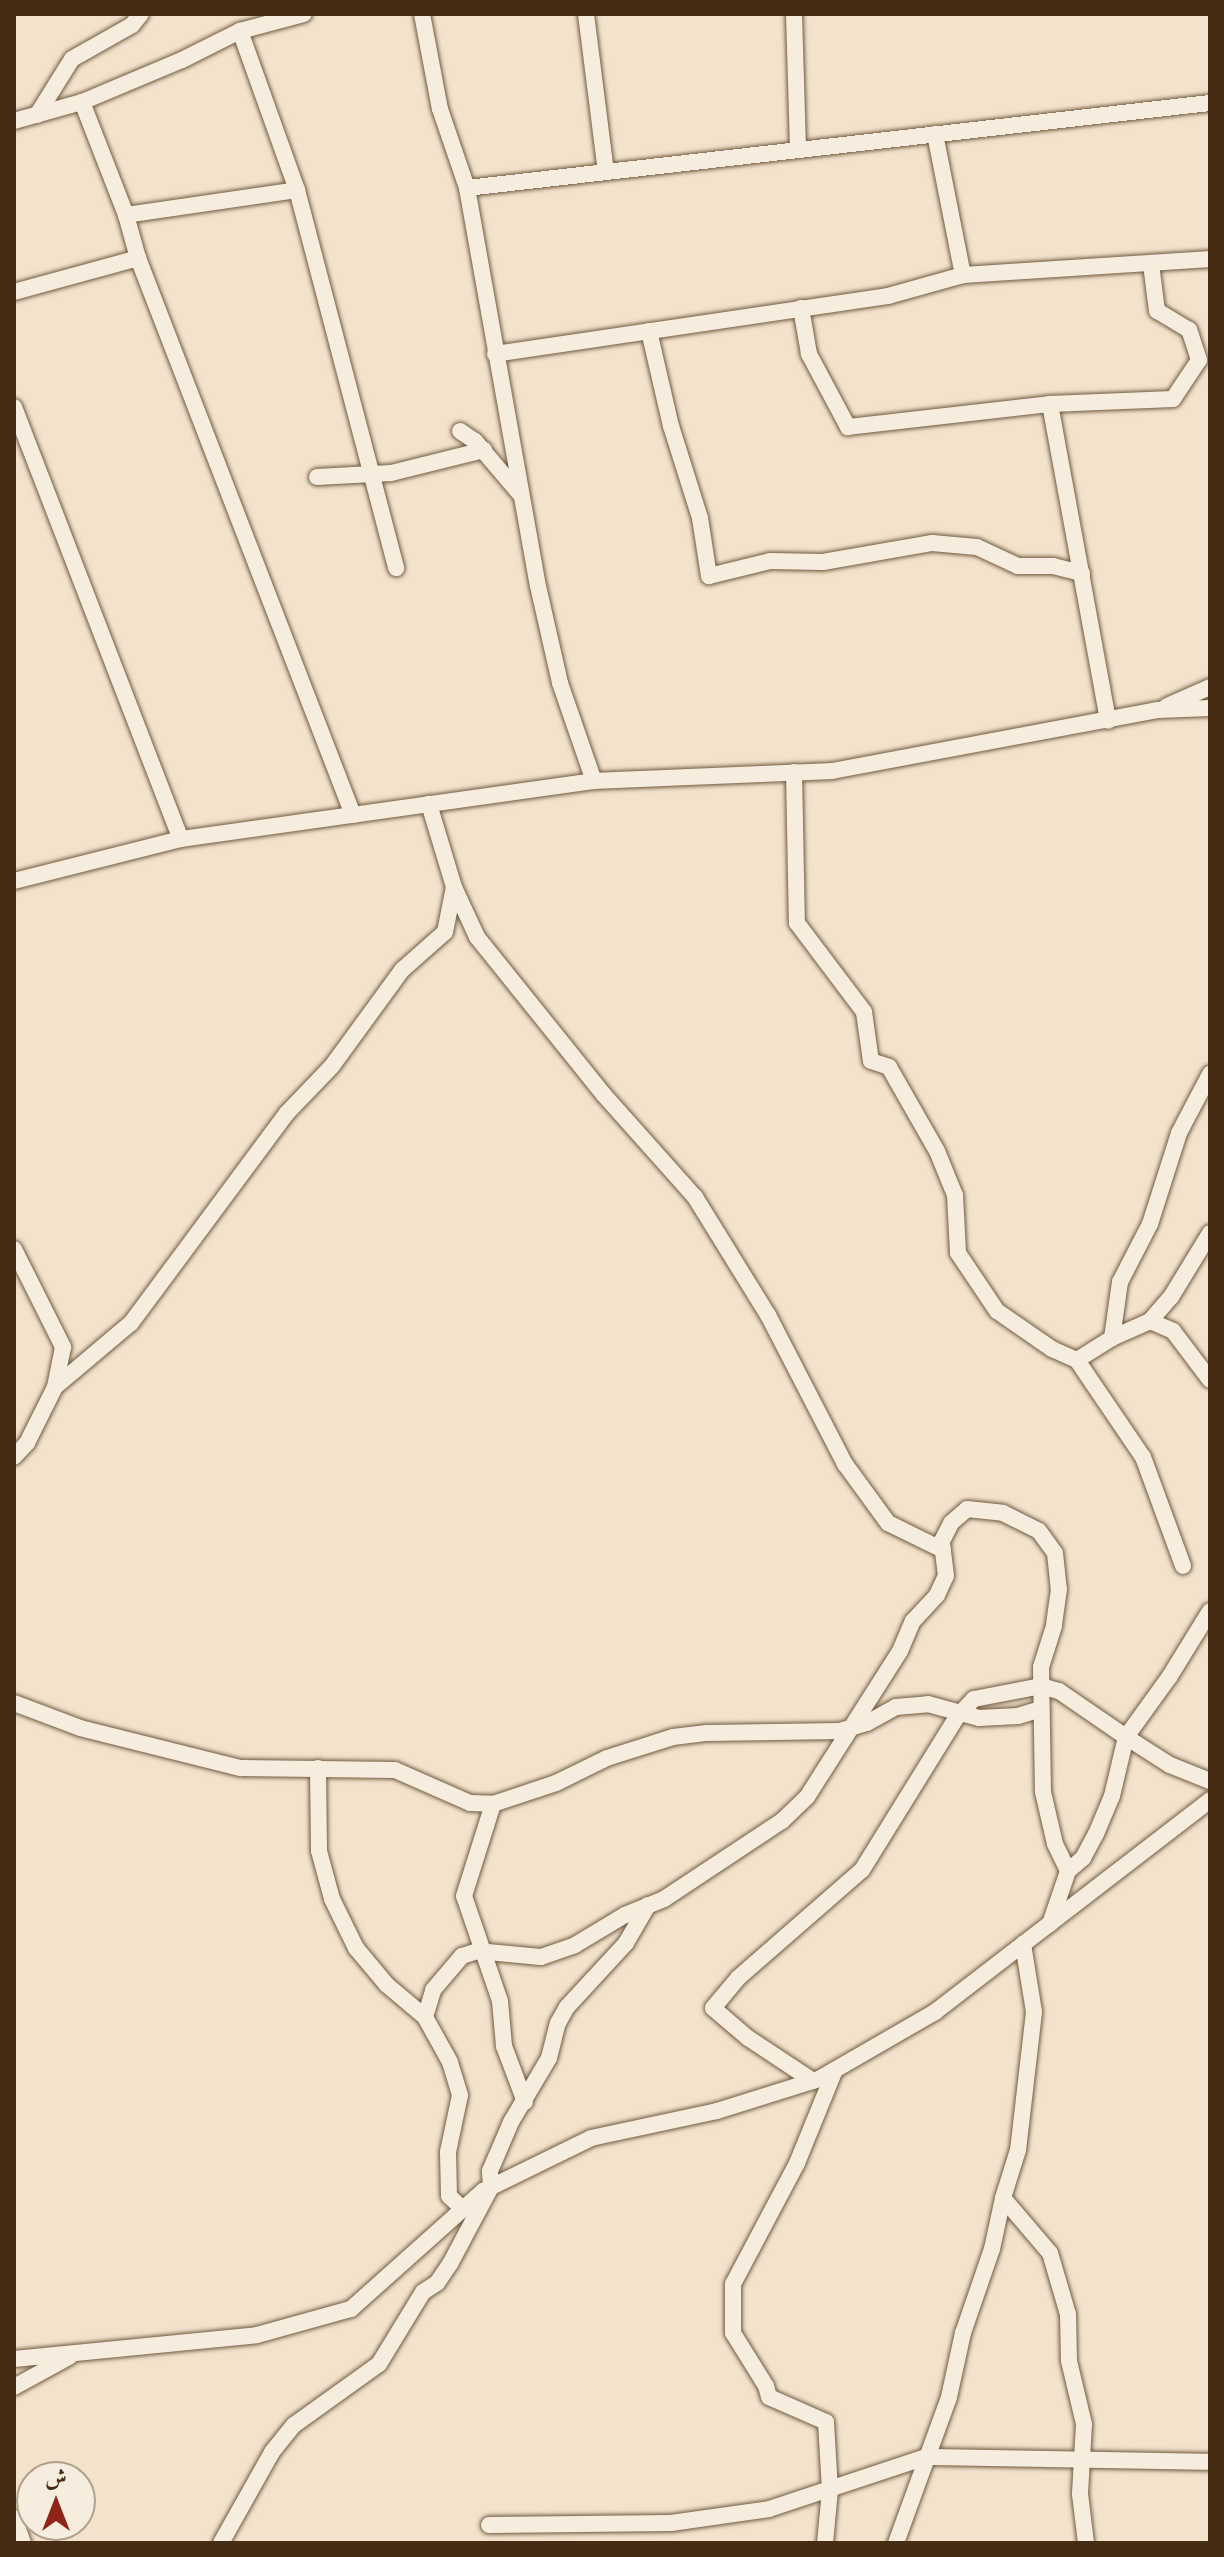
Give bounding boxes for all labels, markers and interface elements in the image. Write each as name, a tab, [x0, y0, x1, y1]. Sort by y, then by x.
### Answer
north arrow	[16, 2461, 96, 2541]
text: ش	[45, 2468, 67, 2490]

